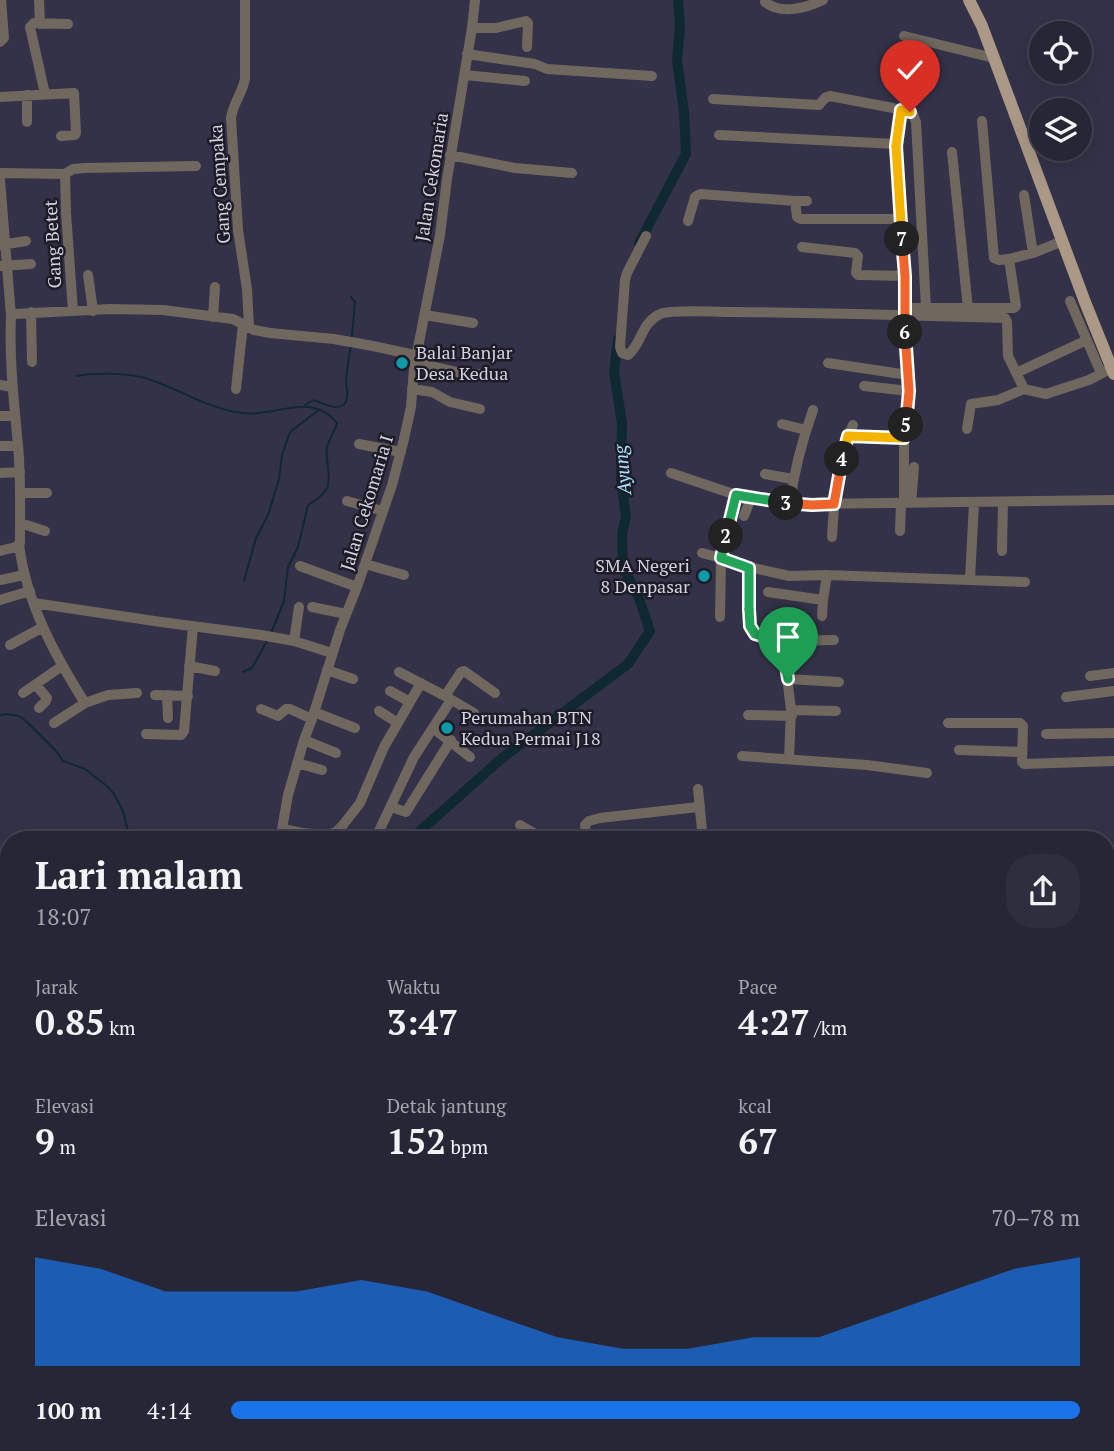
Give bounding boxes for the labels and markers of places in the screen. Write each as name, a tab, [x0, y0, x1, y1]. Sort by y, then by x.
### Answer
pin	[880, 40, 940, 112]
pin: 7	[884, 222, 920, 256]
pin: 6	[888, 314, 922, 350]
place label: Balai Banjar Desa Kedua	[416, 340, 513, 385]
marker: Balai Banjar Desa Kedua	[394, 355, 410, 371]
pin: 5	[888, 408, 923, 442]
pin: 4	[824, 442, 860, 476]
pin: 3	[768, 486, 804, 520]
pin: 2	[708, 518, 744, 554]
place label: SMA Negeri 8 Denpasar	[595, 553, 690, 598]
marker: SMA Negeri 8 Denpasar	[696, 568, 712, 584]
pin	[758, 607, 818, 679]
place label: Perumahan BTN Kedua Permai J18	[461, 705, 601, 750]
marker: Perumahan BTN Kedua Permai J18	[439, 720, 455, 736]

